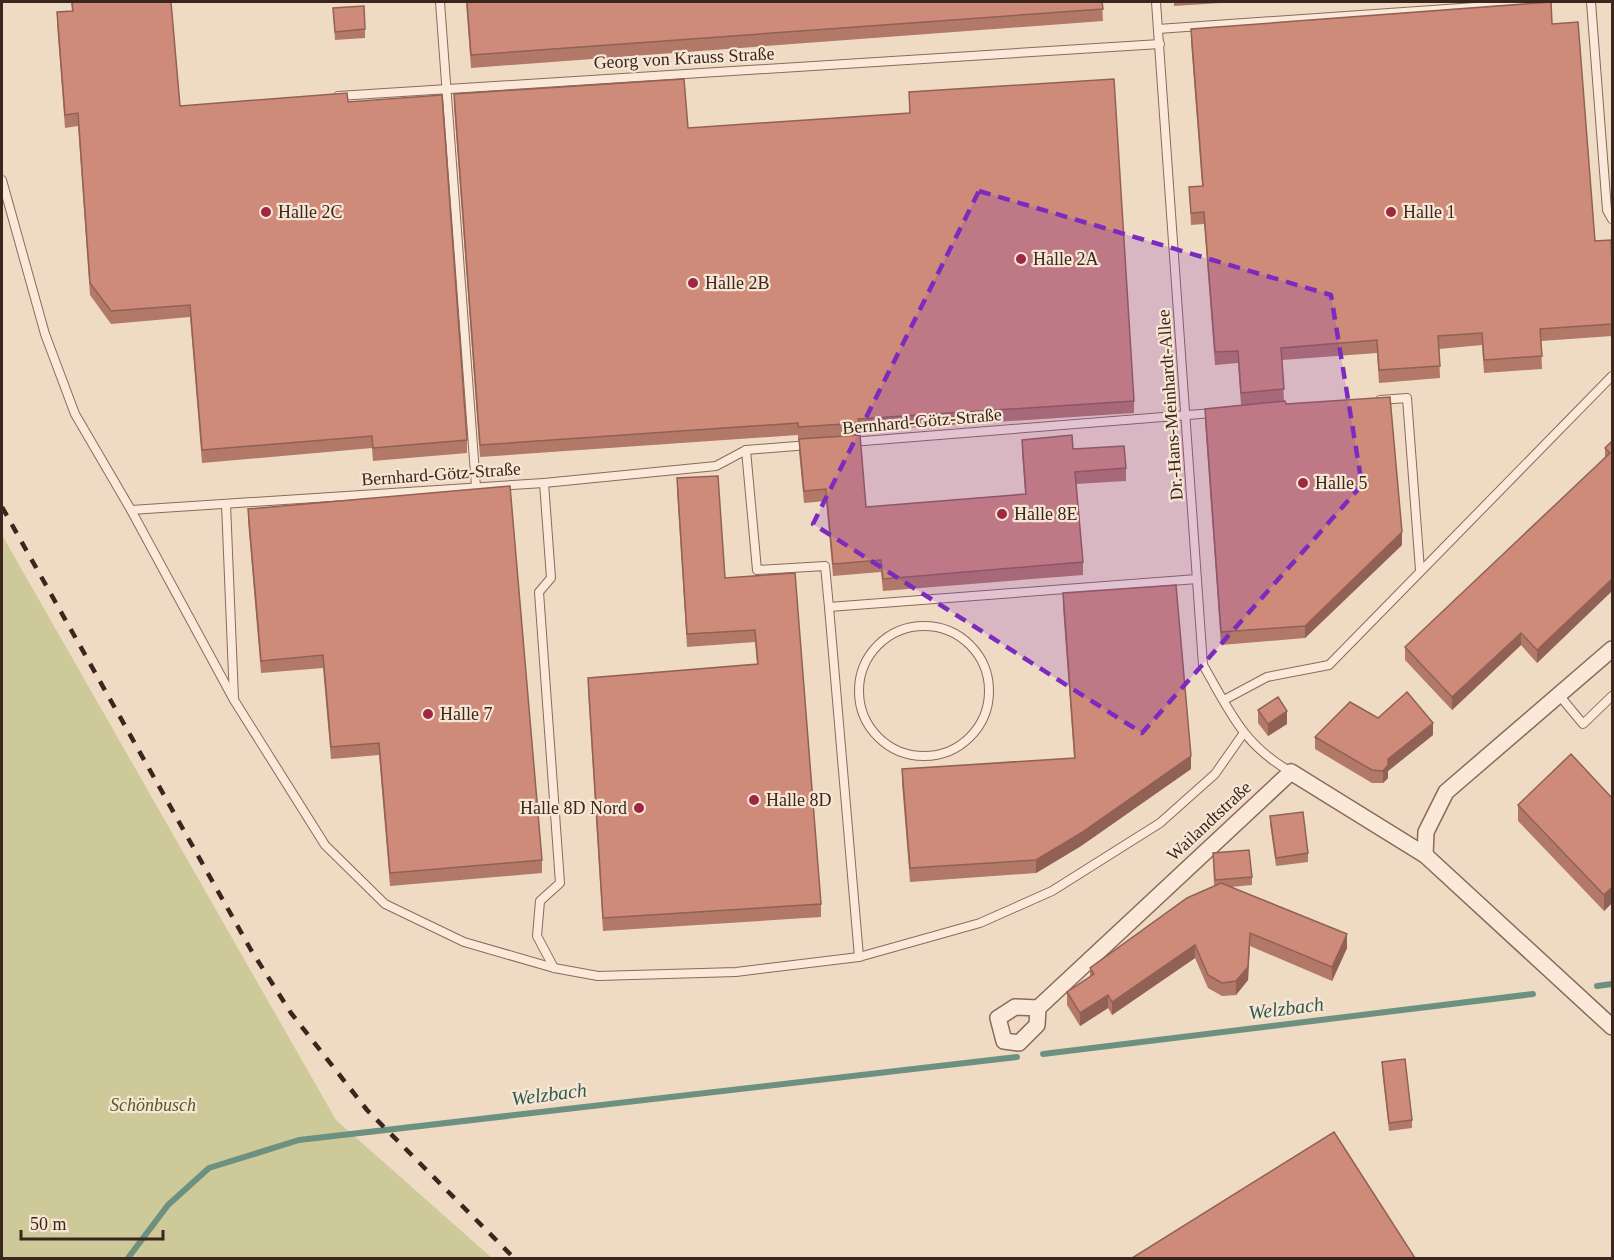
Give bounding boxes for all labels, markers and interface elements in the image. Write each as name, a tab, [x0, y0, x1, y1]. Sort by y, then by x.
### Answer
street label: Georg von Krauss Straße	[593, 43, 775, 73]
place label: Halle 2C	[278, 202, 343, 222]
place label: Halle 1	[1403, 202, 1455, 222]
marker: Halle 2C	[259, 205, 273, 219]
marker: Halle 1	[1384, 205, 1398, 219]
place label: Halle 2A	[1033, 249, 1098, 269]
marker: Halle 2A	[1014, 252, 1028, 266]
place label: Halle 2B	[705, 273, 770, 293]
marker: Halle 2B	[686, 276, 700, 290]
street label: Dr.-Hans-Meinhardt-Allee	[1153, 309, 1187, 501]
street label: Bernhard-Götz-Straße	[841, 404, 1003, 438]
street label: Bernhard-Götz-Straße	[361, 458, 521, 490]
place label: Halle 5	[1315, 473, 1367, 493]
marker: Halle 5	[1296, 476, 1310, 490]
place label: Halle 8E	[1014, 504, 1077, 524]
marker: Halle 8E	[995, 507, 1009, 521]
place label: Halle 7	[440, 704, 492, 724]
marker: Halle 7	[421, 707, 435, 721]
street label: Wailandtstraße	[1163, 777, 1255, 865]
place label: Halle 8D	[766, 790, 831, 810]
marker: Halle 8D	[747, 793, 761, 807]
place label: Halle 8D Nord	[520, 798, 627, 818]
marker: Halle 8D Nord	[632, 801, 646, 815]
water label: Welzbach	[1247, 992, 1325, 1024]
water label: Welzbach	[510, 1078, 588, 1110]
park label: Schönbusch	[110, 1095, 196, 1115]
scale bar	[21, 1203, 164, 1241]
text: 50 m	[30, 1214, 67, 1234]

